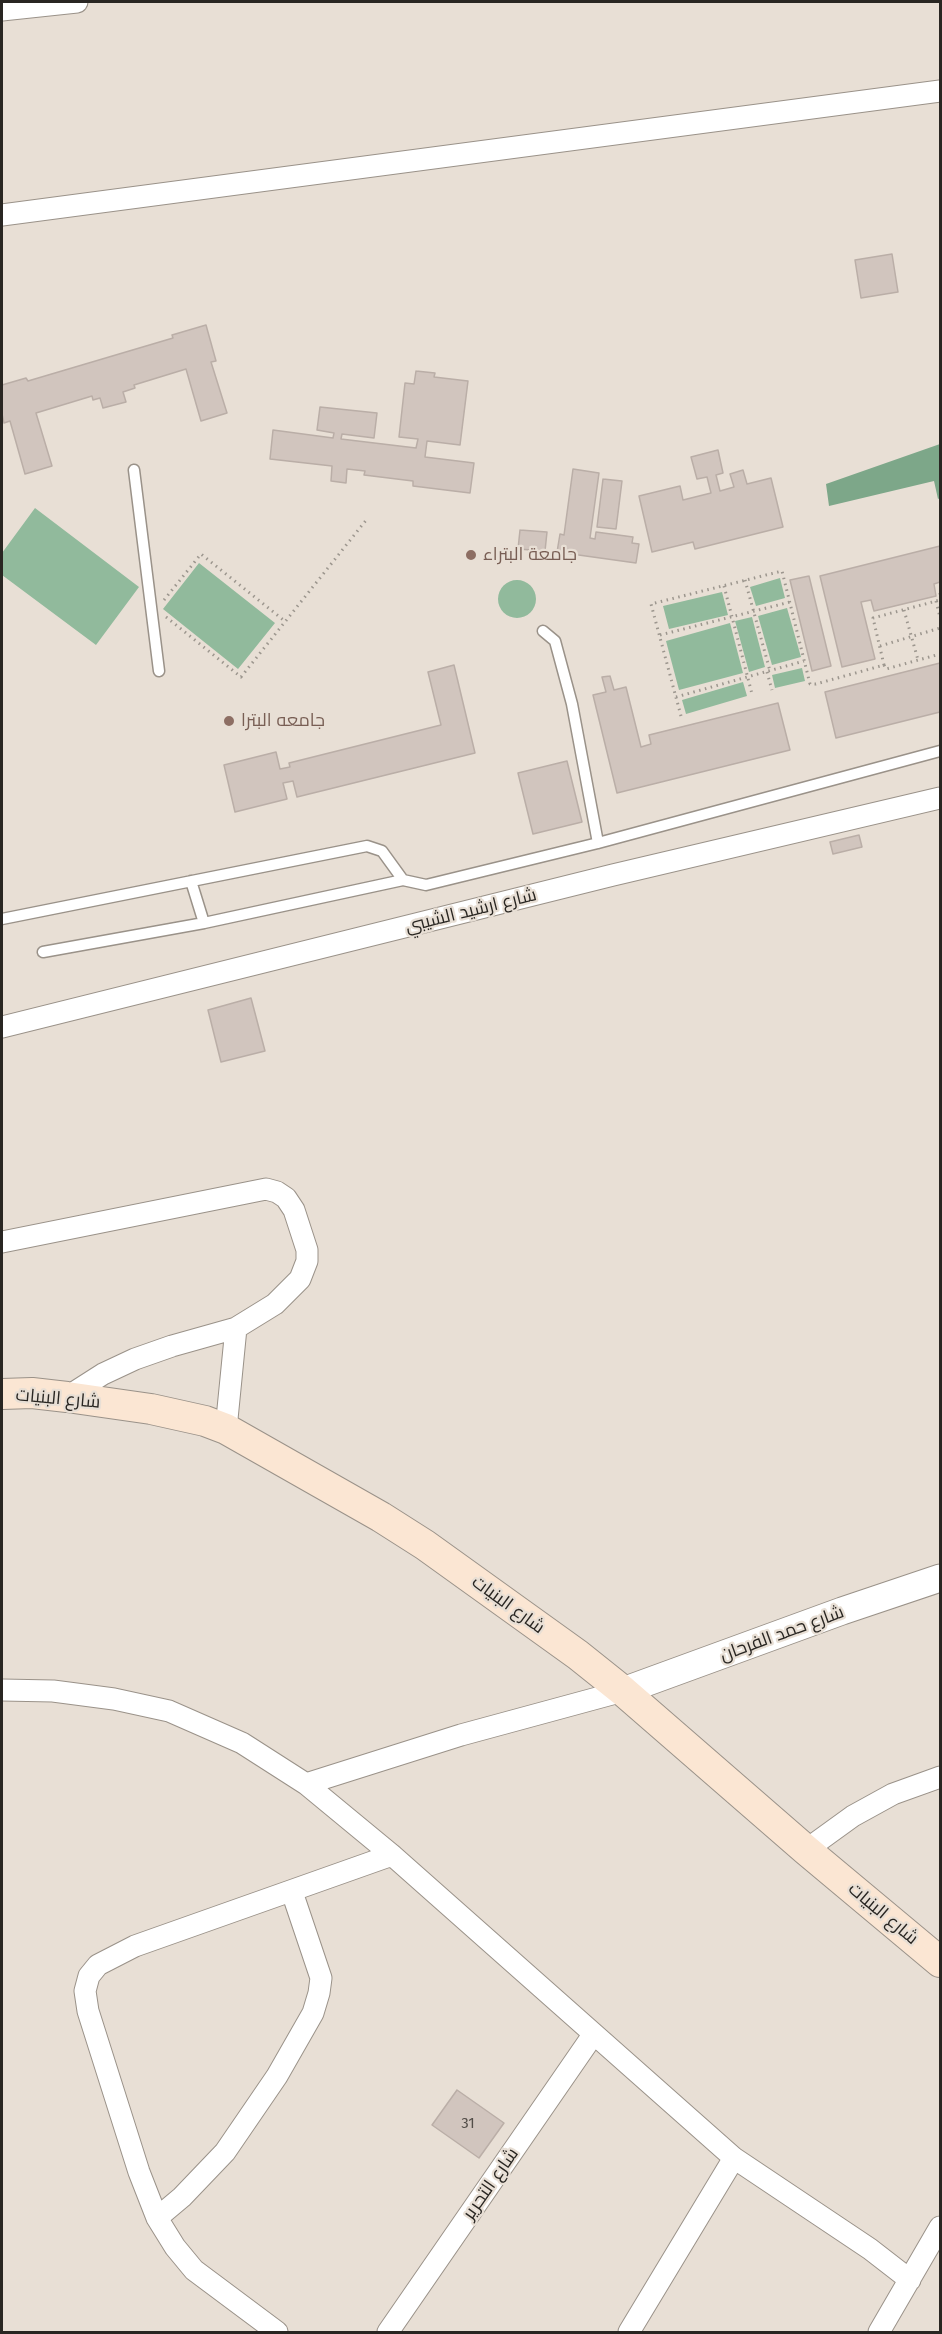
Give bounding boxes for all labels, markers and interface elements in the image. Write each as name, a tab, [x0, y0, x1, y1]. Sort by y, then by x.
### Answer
place label: جامعة البتراء	[483, 544, 577, 566]
marker: جامعة البتراء	[464, 548, 478, 562]
place label: جامعه البترا	[241, 710, 325, 732]
marker: جامعه البترا	[222, 714, 236, 728]
street label: شارع ارشيد الشيبي	[403, 884, 539, 938]
street label: شارع البنيات	[15, 1385, 101, 1413]
street label: شارع البنيات	[467, 1571, 549, 1639]
street label: شارع حمد الفرحان	[717, 1602, 847, 1666]
street label: شارع البنيات	[844, 1878, 922, 1950]
house number: 31	[461, 2115, 475, 2133]
street label: شارع التحرير	[458, 2144, 524, 2224]

